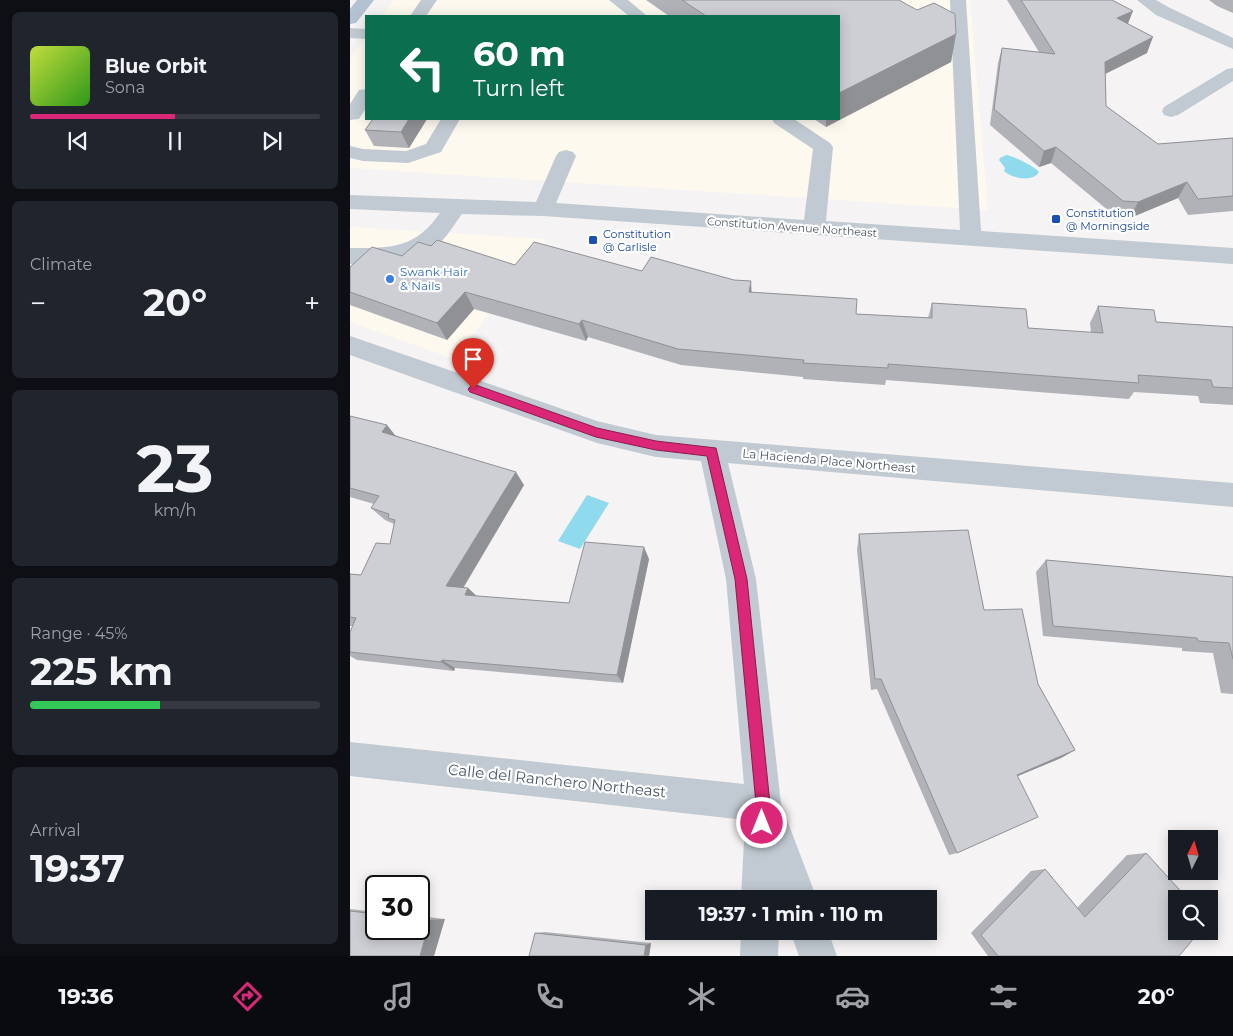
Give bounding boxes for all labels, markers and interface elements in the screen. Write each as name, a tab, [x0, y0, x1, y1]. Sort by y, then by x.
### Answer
text: 60 m	[473, 32, 566, 75]
icon: left	[390, 35, 455, 100]
text: Blue Orbit	[105, 55, 207, 78]
text: Turn left	[473, 75, 565, 102]
text: Sona	[105, 78, 145, 97]
icon: previous	[64, 127, 92, 155]
icon: pause	[161, 127, 189, 155]
icon: next	[258, 127, 286, 155]
place label: Constitution @ Morningside	[1066, 206, 1150, 233]
marker: Constitution @ Morningside	[1050, 213, 1062, 225]
street label: Constitution Avenue Northeast	[706, 214, 878, 240]
place label: Constitution @ Carlisle	[603, 227, 671, 254]
marker: Constitution @ Carlisle	[587, 234, 599, 246]
text: Climate	[30, 255, 92, 274]
place label: Swank Hair & Nails	[400, 264, 468, 293]
marker: Swank Hair & Nails	[384, 273, 396, 285]
text: 20°	[143, 279, 207, 326]
text: −	[30, 286, 46, 320]
text: +	[304, 286, 320, 320]
pin	[452, 338, 494, 389]
icon: arrive	[459, 345, 487, 373]
text: 23	[137, 429, 213, 508]
street label: La Hacienda Place Northeast	[742, 445, 916, 476]
text: km/h	[154, 501, 196, 520]
text: Range · 45%	[30, 624, 128, 643]
text: 225 km	[30, 648, 173, 695]
street label: Calle del Ranchero Northeast	[447, 760, 667, 801]
position arrow	[735, 796, 787, 848]
text: Arrival	[30, 821, 80, 840]
north arrow	[1168, 830, 1218, 880]
map controls	[1168, 830, 1218, 940]
text: 19:37	[30, 845, 125, 892]
speed limit sign: 30	[365, 875, 430, 940]
button: search	[1168, 890, 1218, 940]
text: 19:37 · 1 min · 110 m	[698, 903, 884, 926]
icon: directions	[230, 979, 265, 1014]
icon: music	[381, 979, 416, 1014]
icon: phone	[532, 979, 567, 1014]
icon: climate	[684, 979, 719, 1014]
icon: car	[835, 979, 870, 1014]
icon: filters	[986, 979, 1021, 1014]
text: 19:36	[58, 983, 114, 1010]
text: 20°	[1138, 983, 1175, 1010]

